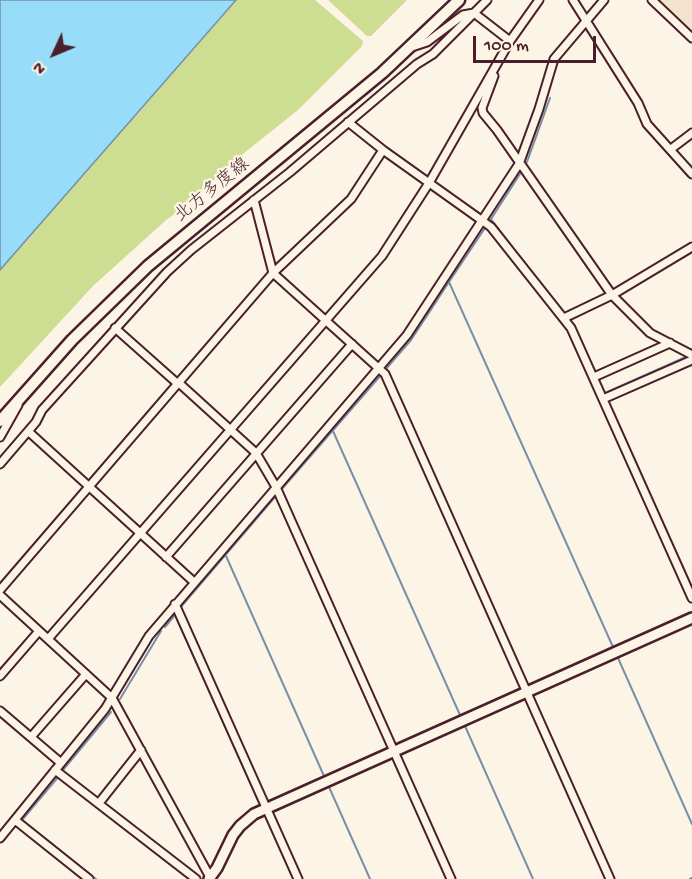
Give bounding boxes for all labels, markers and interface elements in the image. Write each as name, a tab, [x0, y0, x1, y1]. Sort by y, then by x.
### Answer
north arrow	[24, 24, 84, 84]
scale bar	[476, 24, 599, 62]
text: 100 m	[484, 36, 529, 57]
text: N	[30, 56, 51, 77]
street label: 北方多度線	[171, 154, 255, 228]

